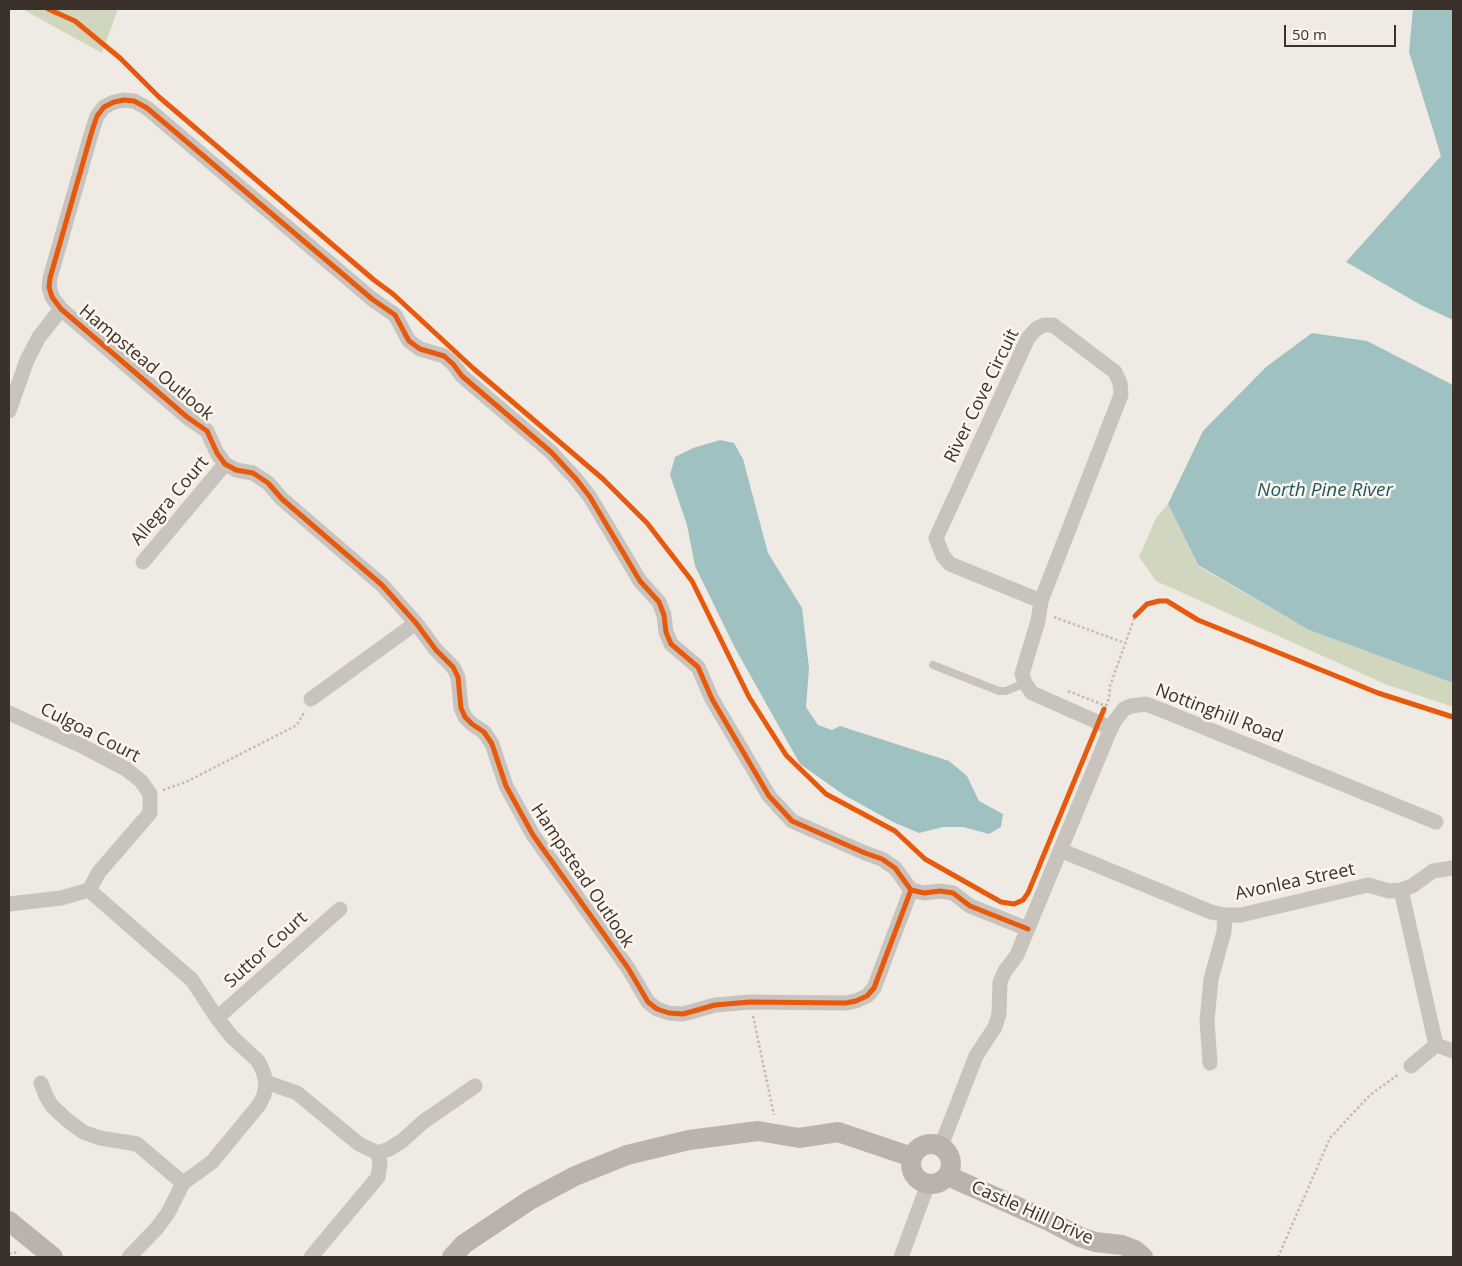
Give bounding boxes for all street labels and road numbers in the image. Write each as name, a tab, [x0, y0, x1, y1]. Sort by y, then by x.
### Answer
street label: Hampstead Outlook	[74, 300, 218, 426]
street label: River Cove Circuit	[940, 325, 1024, 467]
street label: Allegra Court	[127, 452, 213, 550]
street label: Nottinghill Road	[1152, 680, 1286, 748]
street label: Culgoa Court	[36, 699, 144, 767]
street label: Hampstead Outlook	[526, 800, 638, 952]
street label: Avonlea Street	[1233, 859, 1357, 905]
street label: Suttor Court	[220, 907, 312, 993]
street label: Castle Hill Drive	[968, 1176, 1096, 1250]

